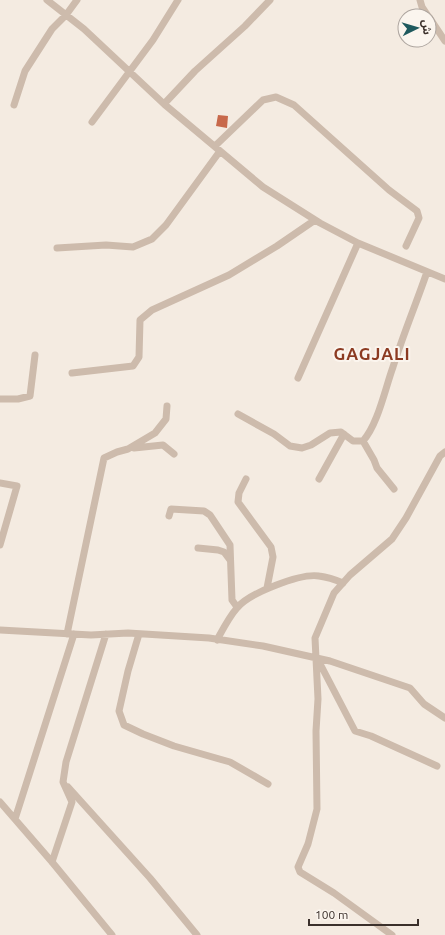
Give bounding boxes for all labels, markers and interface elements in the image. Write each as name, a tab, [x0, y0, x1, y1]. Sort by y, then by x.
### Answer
north arrow	[397, 8, 437, 48]
text: ش	[419, 19, 434, 35]
district label: GAGJALI	[333, 344, 411, 363]
scale bar	[309, 901, 418, 927]
text: 100 m	[315, 908, 348, 921]

